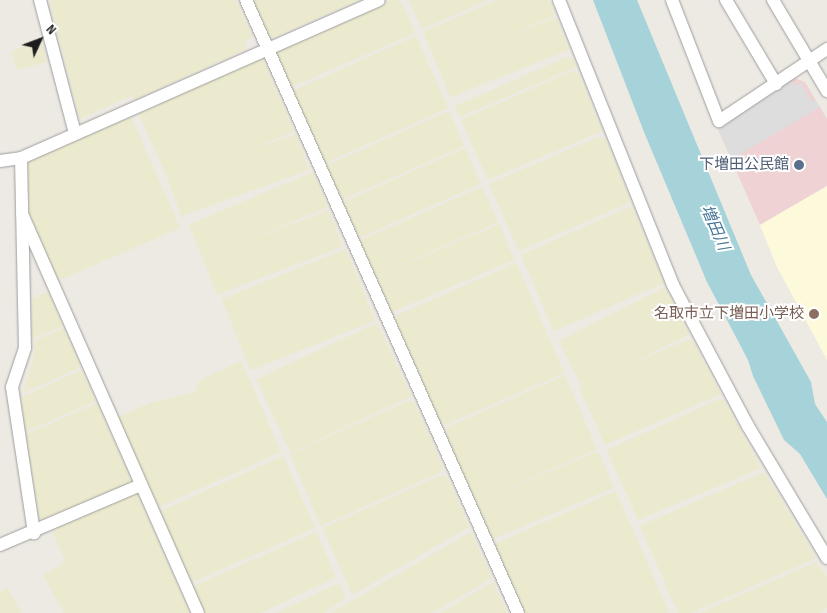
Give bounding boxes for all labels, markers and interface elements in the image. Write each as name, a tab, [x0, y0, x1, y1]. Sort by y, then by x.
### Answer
north arrow	[15, 15, 65, 65]
text: N	[43, 21, 60, 38]
place label: 下増田公民館	[699, 156, 789, 174]
marker: 下増田公民館	[793, 159, 805, 171]
water label: 増田川	[696, 202, 732, 254]
place label: 名取市立下増田小学校	[654, 305, 804, 323]
marker: 名取市立下増田小学校	[808, 308, 820, 320]

